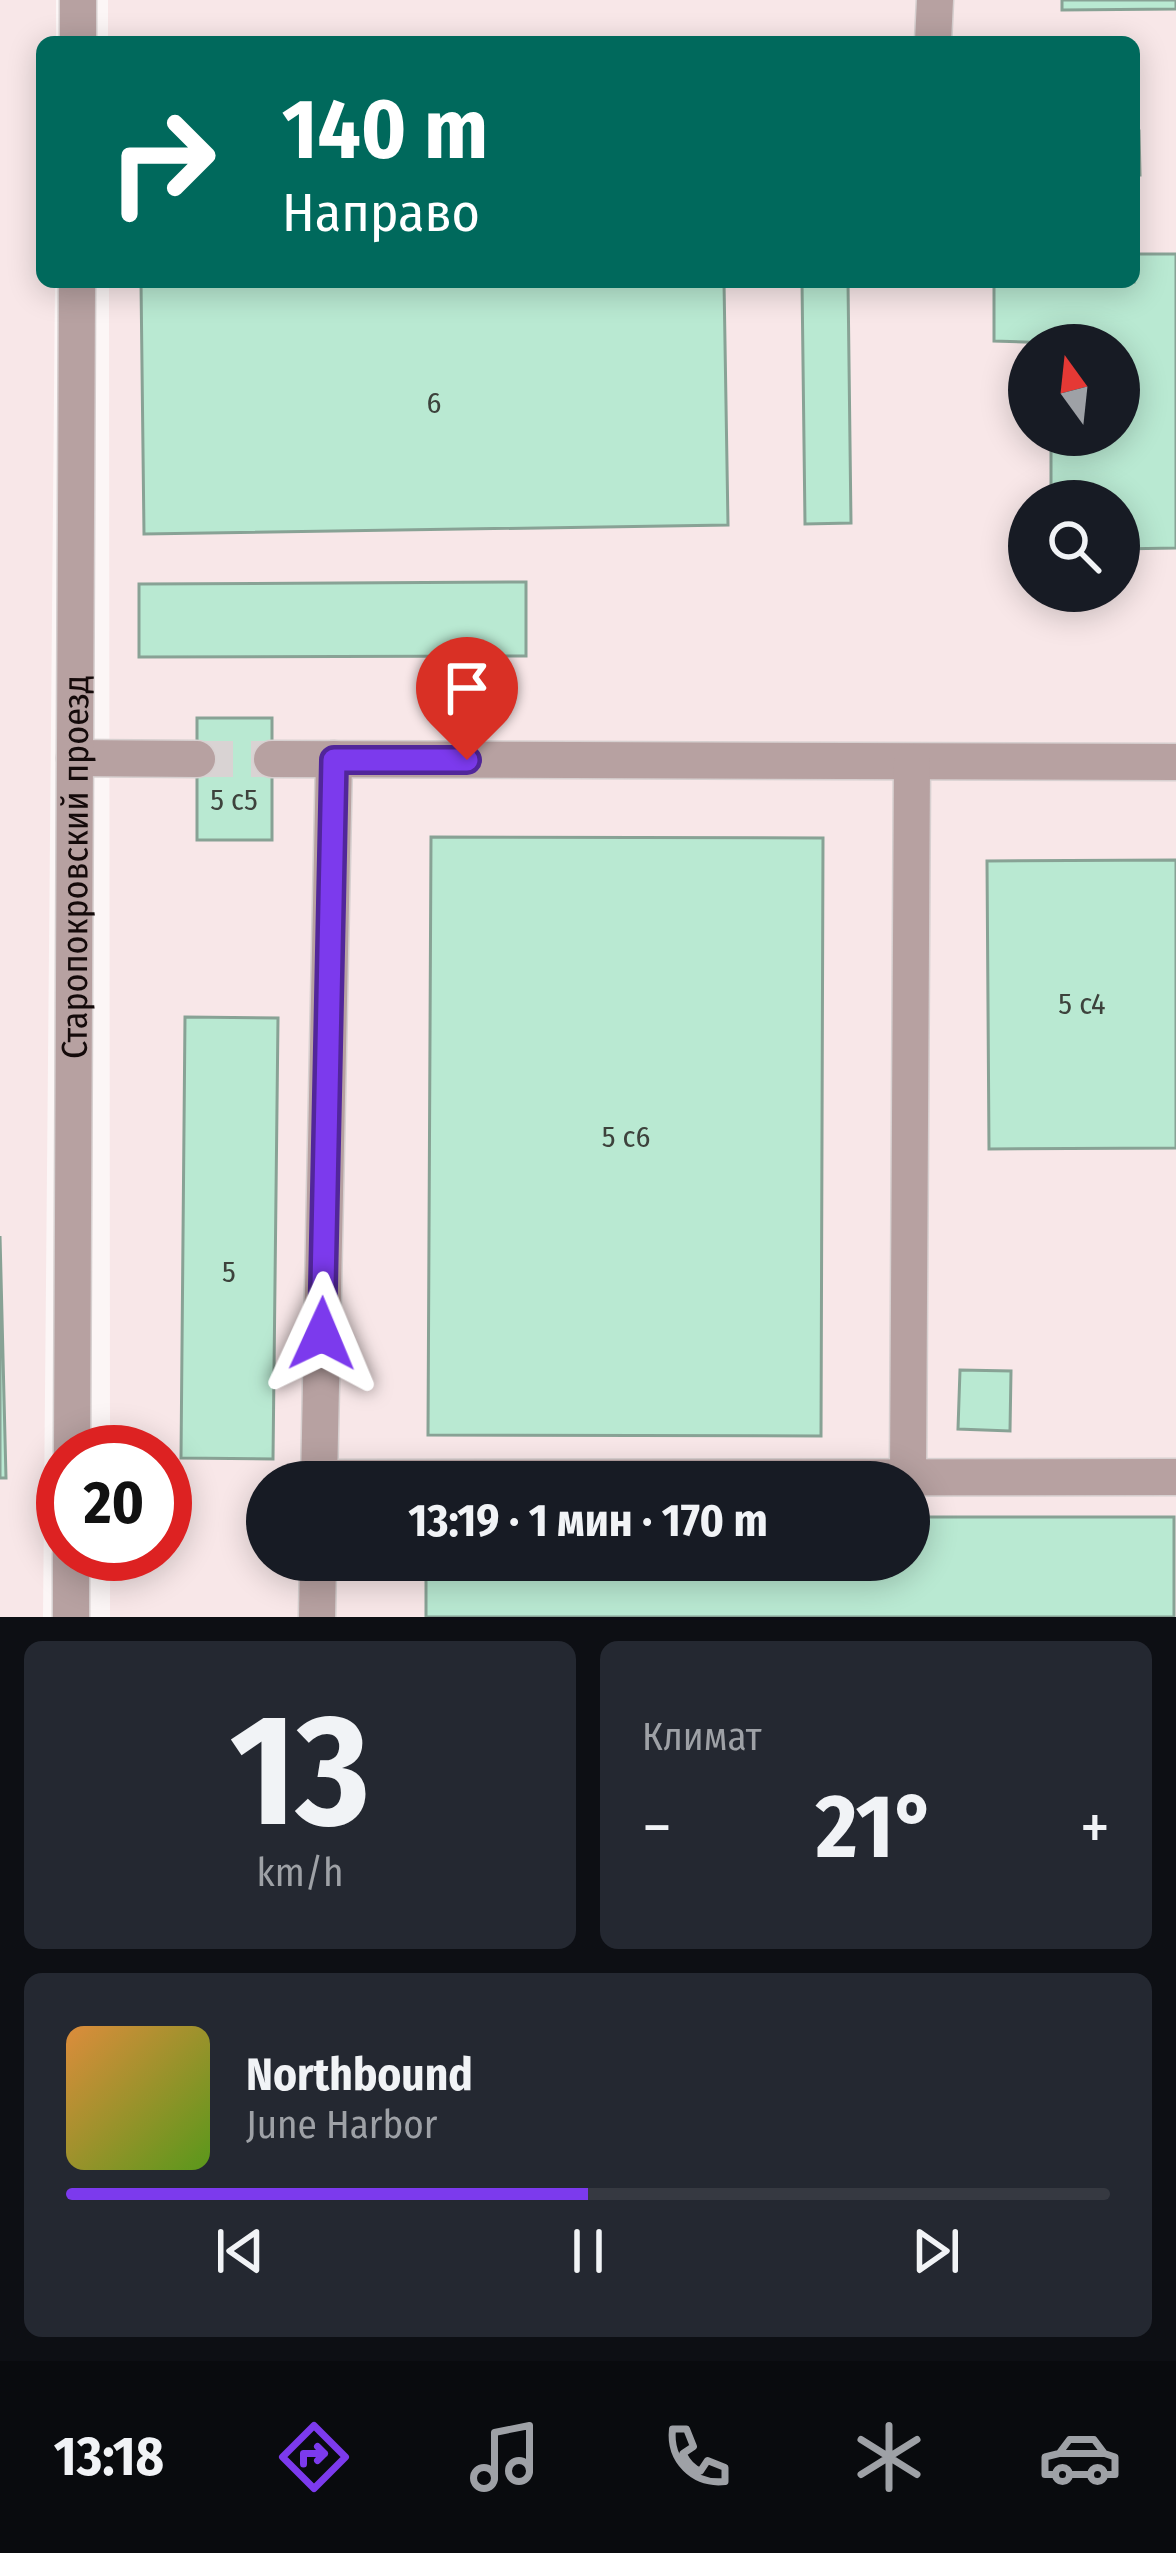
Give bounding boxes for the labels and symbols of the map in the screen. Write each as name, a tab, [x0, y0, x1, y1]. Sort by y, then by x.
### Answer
north arrow	[1008, 324, 1140, 456]
house number: 6	[427, 385, 441, 421]
pin	[416, 637, 518, 760]
street label: Старопокровский проезд	[53, 675, 98, 1059]
house number: 5 с5	[210, 782, 258, 818]
house number: 5 с4	[1058, 986, 1106, 1022]
house number: 5 с6	[602, 1119, 650, 1155]
house number: 5	[222, 1254, 236, 1290]
position arrow	[259, 1271, 385, 1397]
speed limit sign: 20	[36, 1425, 192, 1581]

